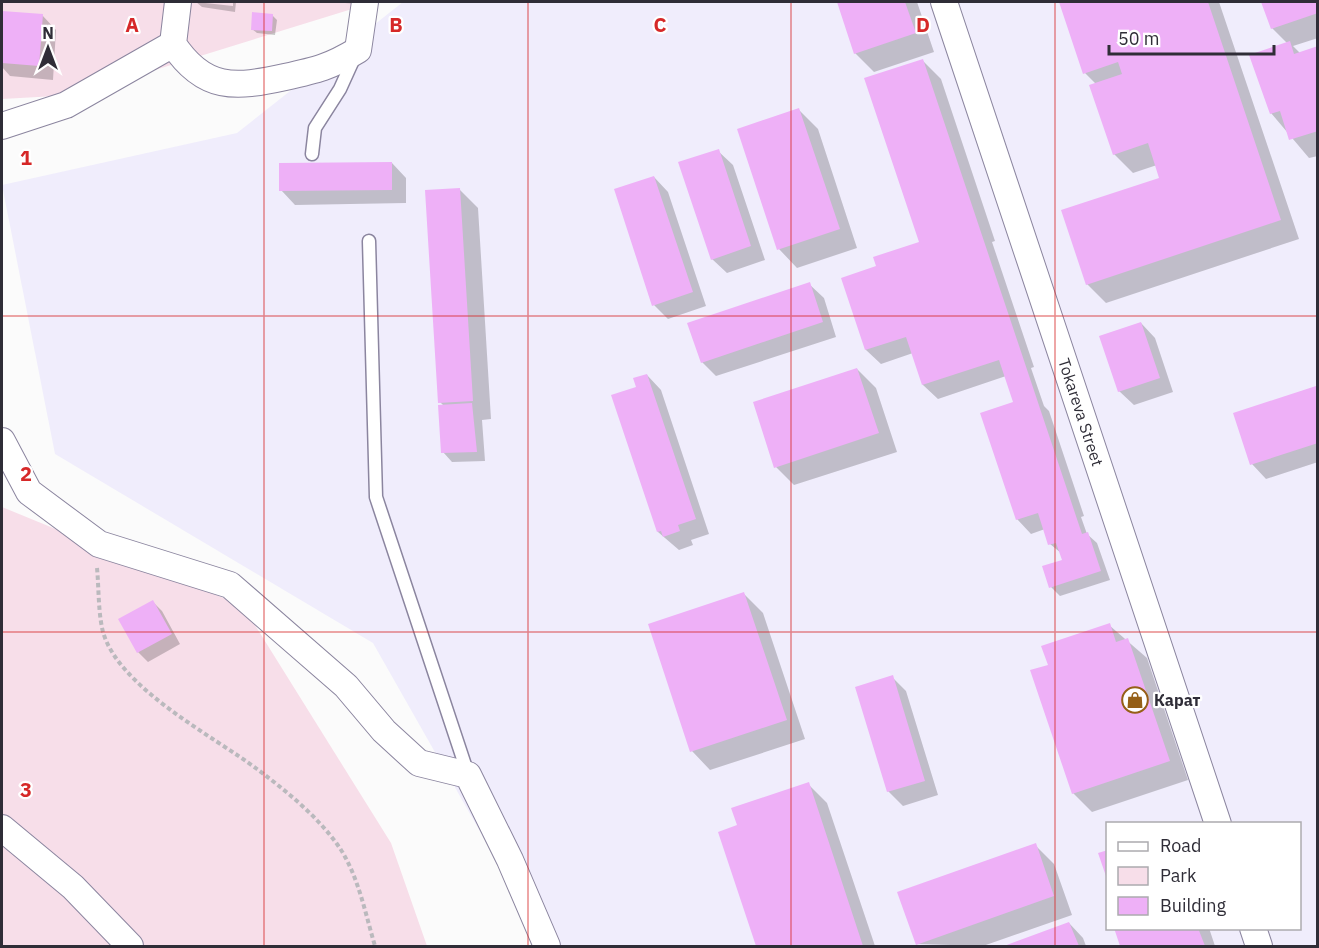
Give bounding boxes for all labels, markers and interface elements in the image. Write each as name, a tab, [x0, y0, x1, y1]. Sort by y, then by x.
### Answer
text: A	[125, 11, 139, 38]
text: B	[389, 11, 403, 38]
text: C	[653, 11, 667, 38]
text: D	[916, 11, 930, 38]
north arrow	[18, 18, 78, 78]
scale bar	[1109, 18, 1274, 56]
text: N	[42, 23, 54, 43]
text: 50 m	[1118, 27, 1160, 50]
text: 1	[20, 144, 32, 171]
street label: Tokareva Street	[1054, 355, 1108, 469]
text: 2	[20, 460, 32, 487]
shop icon: Карат	[1120, 685, 1150, 715]
place label: Карат	[1154, 690, 1200, 710]
text: 3	[20, 776, 32, 803]
legend	[1106, 822, 1301, 930]
text: Road	[1160, 834, 1201, 857]
text: Park	[1160, 864, 1197, 887]
text: Building	[1160, 894, 1227, 917]

